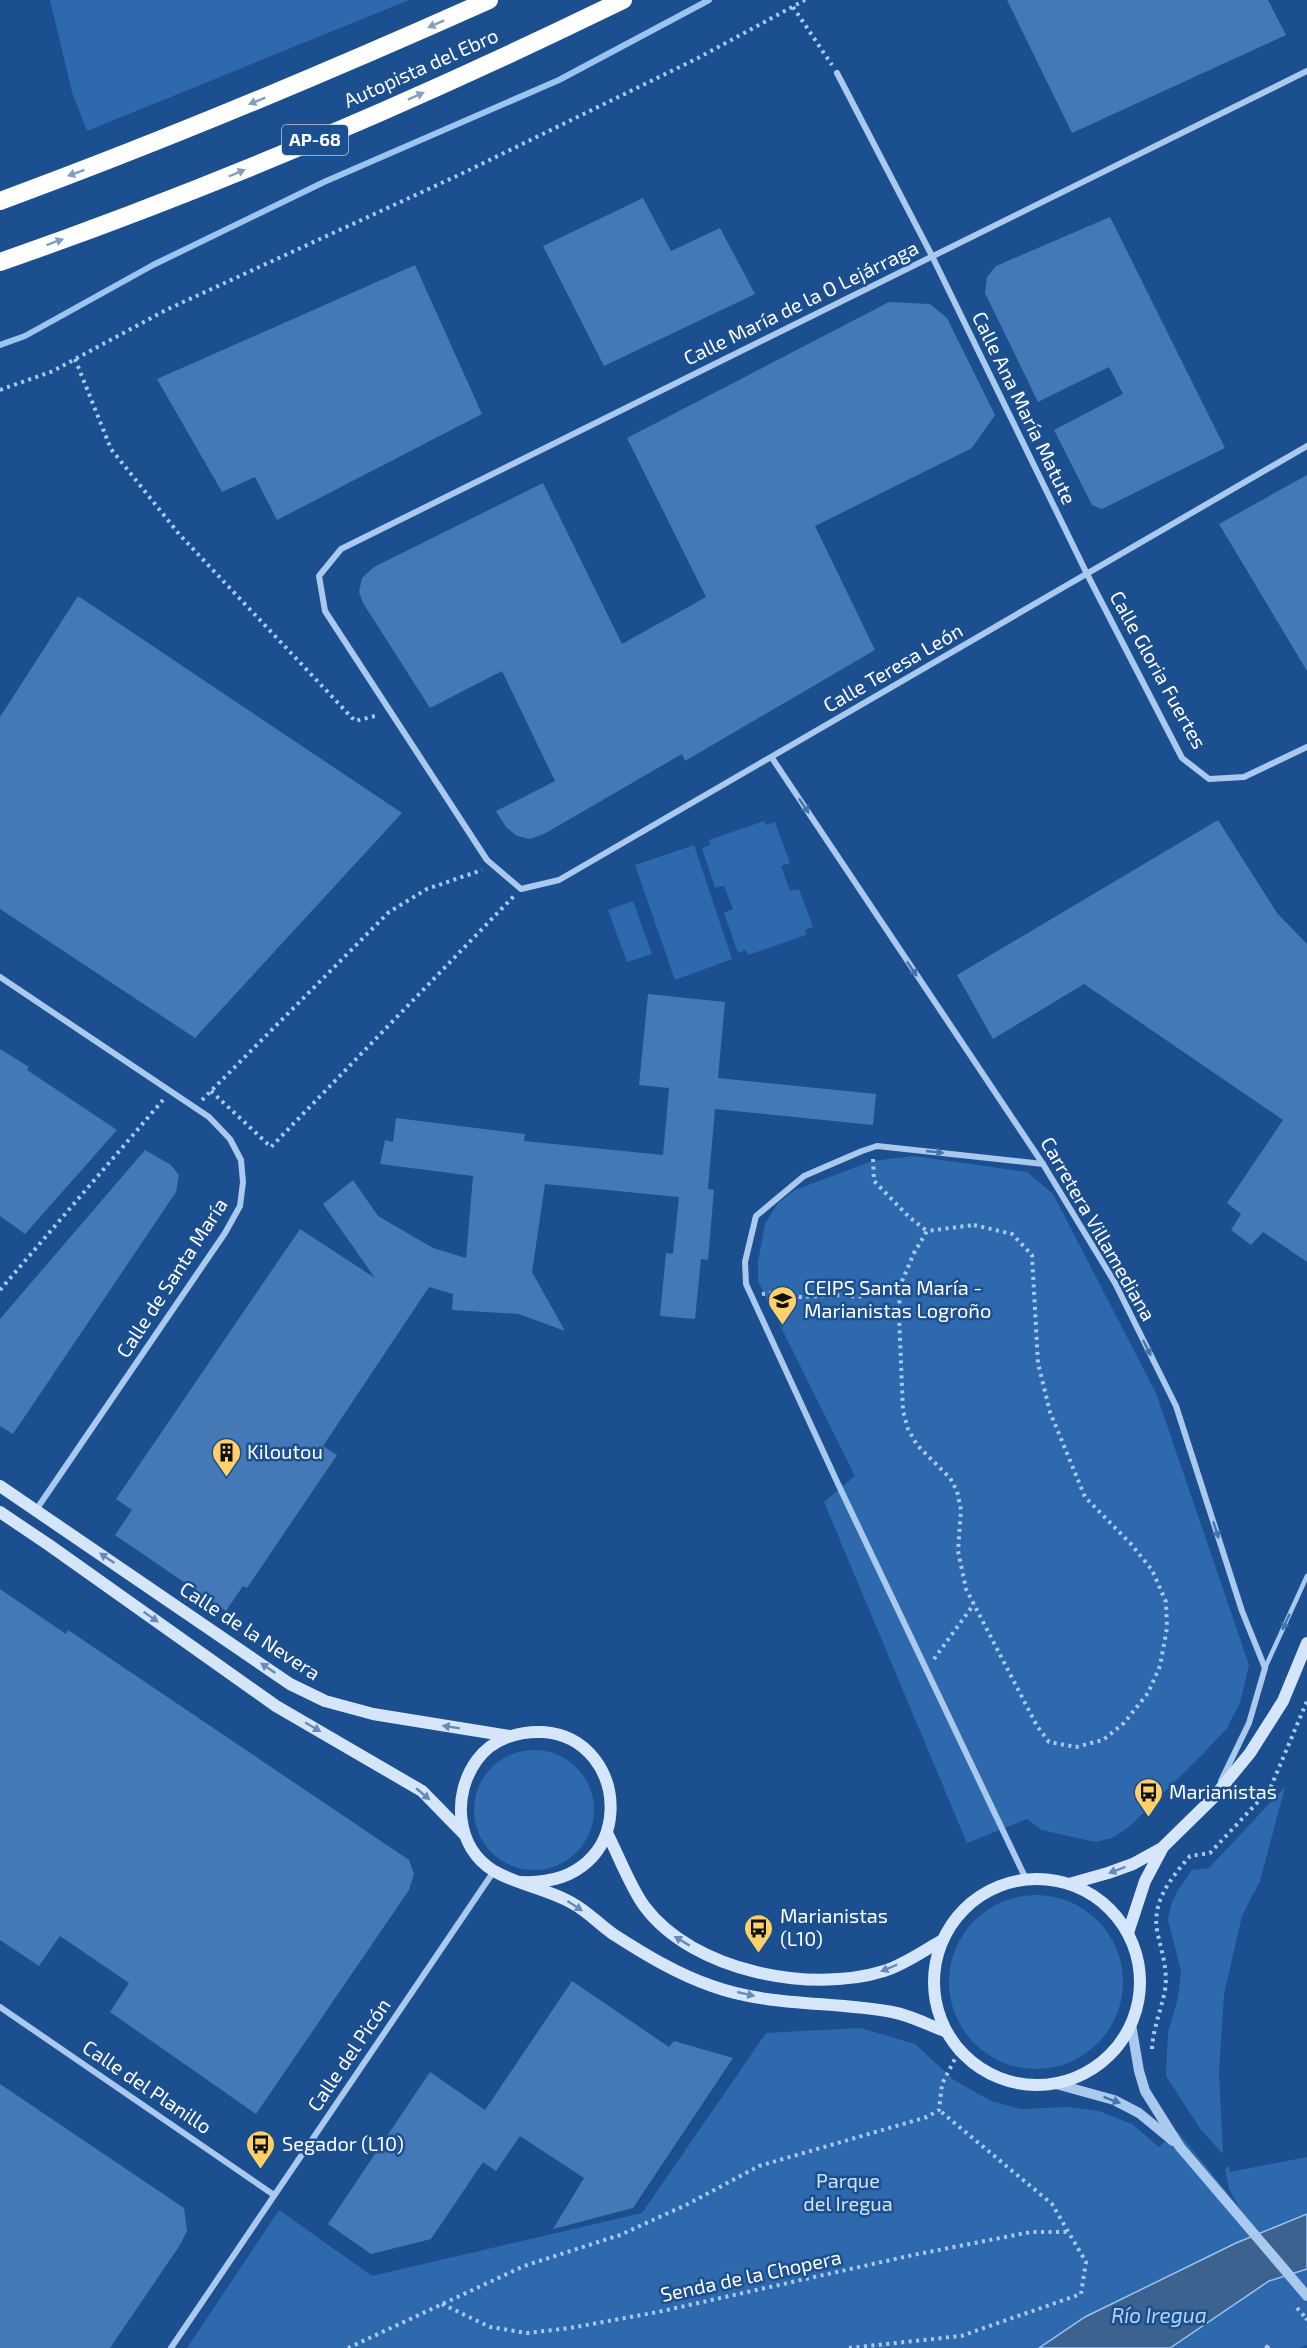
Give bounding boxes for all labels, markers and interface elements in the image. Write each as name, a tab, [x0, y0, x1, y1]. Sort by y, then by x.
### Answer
one-way arrow	[426, 19, 444, 29]
street label: Autopista del Ebro	[340, 22, 501, 112]
one-way arrow	[408, 91, 425, 100]
one-way arrow	[248, 97, 266, 106]
road number: AP-68	[282, 125, 348, 155]
one-way arrow	[228, 168, 246, 177]
one-way arrow	[67, 169, 85, 179]
street label: Calle María de la O Lejárraga	[679, 235, 922, 370]
one-way arrow	[46, 237, 64, 247]
street label: Calle Ana María Matute	[968, 307, 1082, 508]
street label: Calle Gloria Fuertes	[1106, 586, 1212, 753]
street label: Calle Teresa León	[818, 617, 967, 717]
one-way arrow	[798, 798, 810, 814]
one-way arrow	[906, 961, 917, 977]
street label: Carretera Villamediana	[1036, 1132, 1161, 1325]
one-way arrow	[925, 1148, 944, 1157]
street label: Calle de Santa María	[111, 1193, 232, 1362]
place label: CEIPS Santa María - Marianistas Logroño	[804, 1275, 991, 1322]
school or university icon: CEIPS Santa María - Marianistas Logroño	[767, 1284, 799, 1326]
one-way arrow	[1143, 1340, 1152, 1357]
building icon: Kiloutou	[210, 1436, 242, 1478]
place label: Kiloutou	[247, 1439, 323, 1463]
one-way arrow	[1212, 1521, 1221, 1539]
one-way arrow	[99, 1553, 115, 1564]
street label: Calle de la Nevera	[176, 1576, 325, 1684]
one-way arrow	[143, 1611, 159, 1623]
one-way arrow	[1281, 1614, 1290, 1631]
one-way arrow	[260, 1663, 276, 1674]
one-way arrow	[304, 1722, 321, 1732]
one-way arrow	[442, 1722, 461, 1731]
bus stop icon: Marianistas	[1132, 1776, 1164, 1818]
place label: Marianistas	[1169, 1779, 1277, 1803]
one-way arrow	[415, 1787, 431, 1800]
one-way arrow	[1108, 1865, 1126, 1875]
one-way arrow	[567, 1900, 583, 1911]
place label: Marianistas (L10)	[780, 1903, 888, 1950]
bus stop icon: Marianistas (L10)	[743, 1912, 775, 1954]
one-way arrow	[673, 1936, 690, 1946]
one-way arrow	[880, 1964, 898, 1973]
one-way arrow	[737, 1990, 756, 2000]
street label: Calle del Picón	[302, 1993, 395, 2115]
street label: Calle del Planillo	[79, 2034, 216, 2138]
one-way arrow	[1104, 2096, 1122, 2106]
bus stop icon: Segador (L10)	[245, 2128, 277, 2170]
place label: Segador (L10)	[282, 2131, 404, 2155]
park label: Parque del Iregua	[803, 2168, 893, 2215]
street label: Senda de la Chopera	[658, 2244, 843, 2306]
water label: Río Iregua	[1111, 2302, 1207, 2327]

